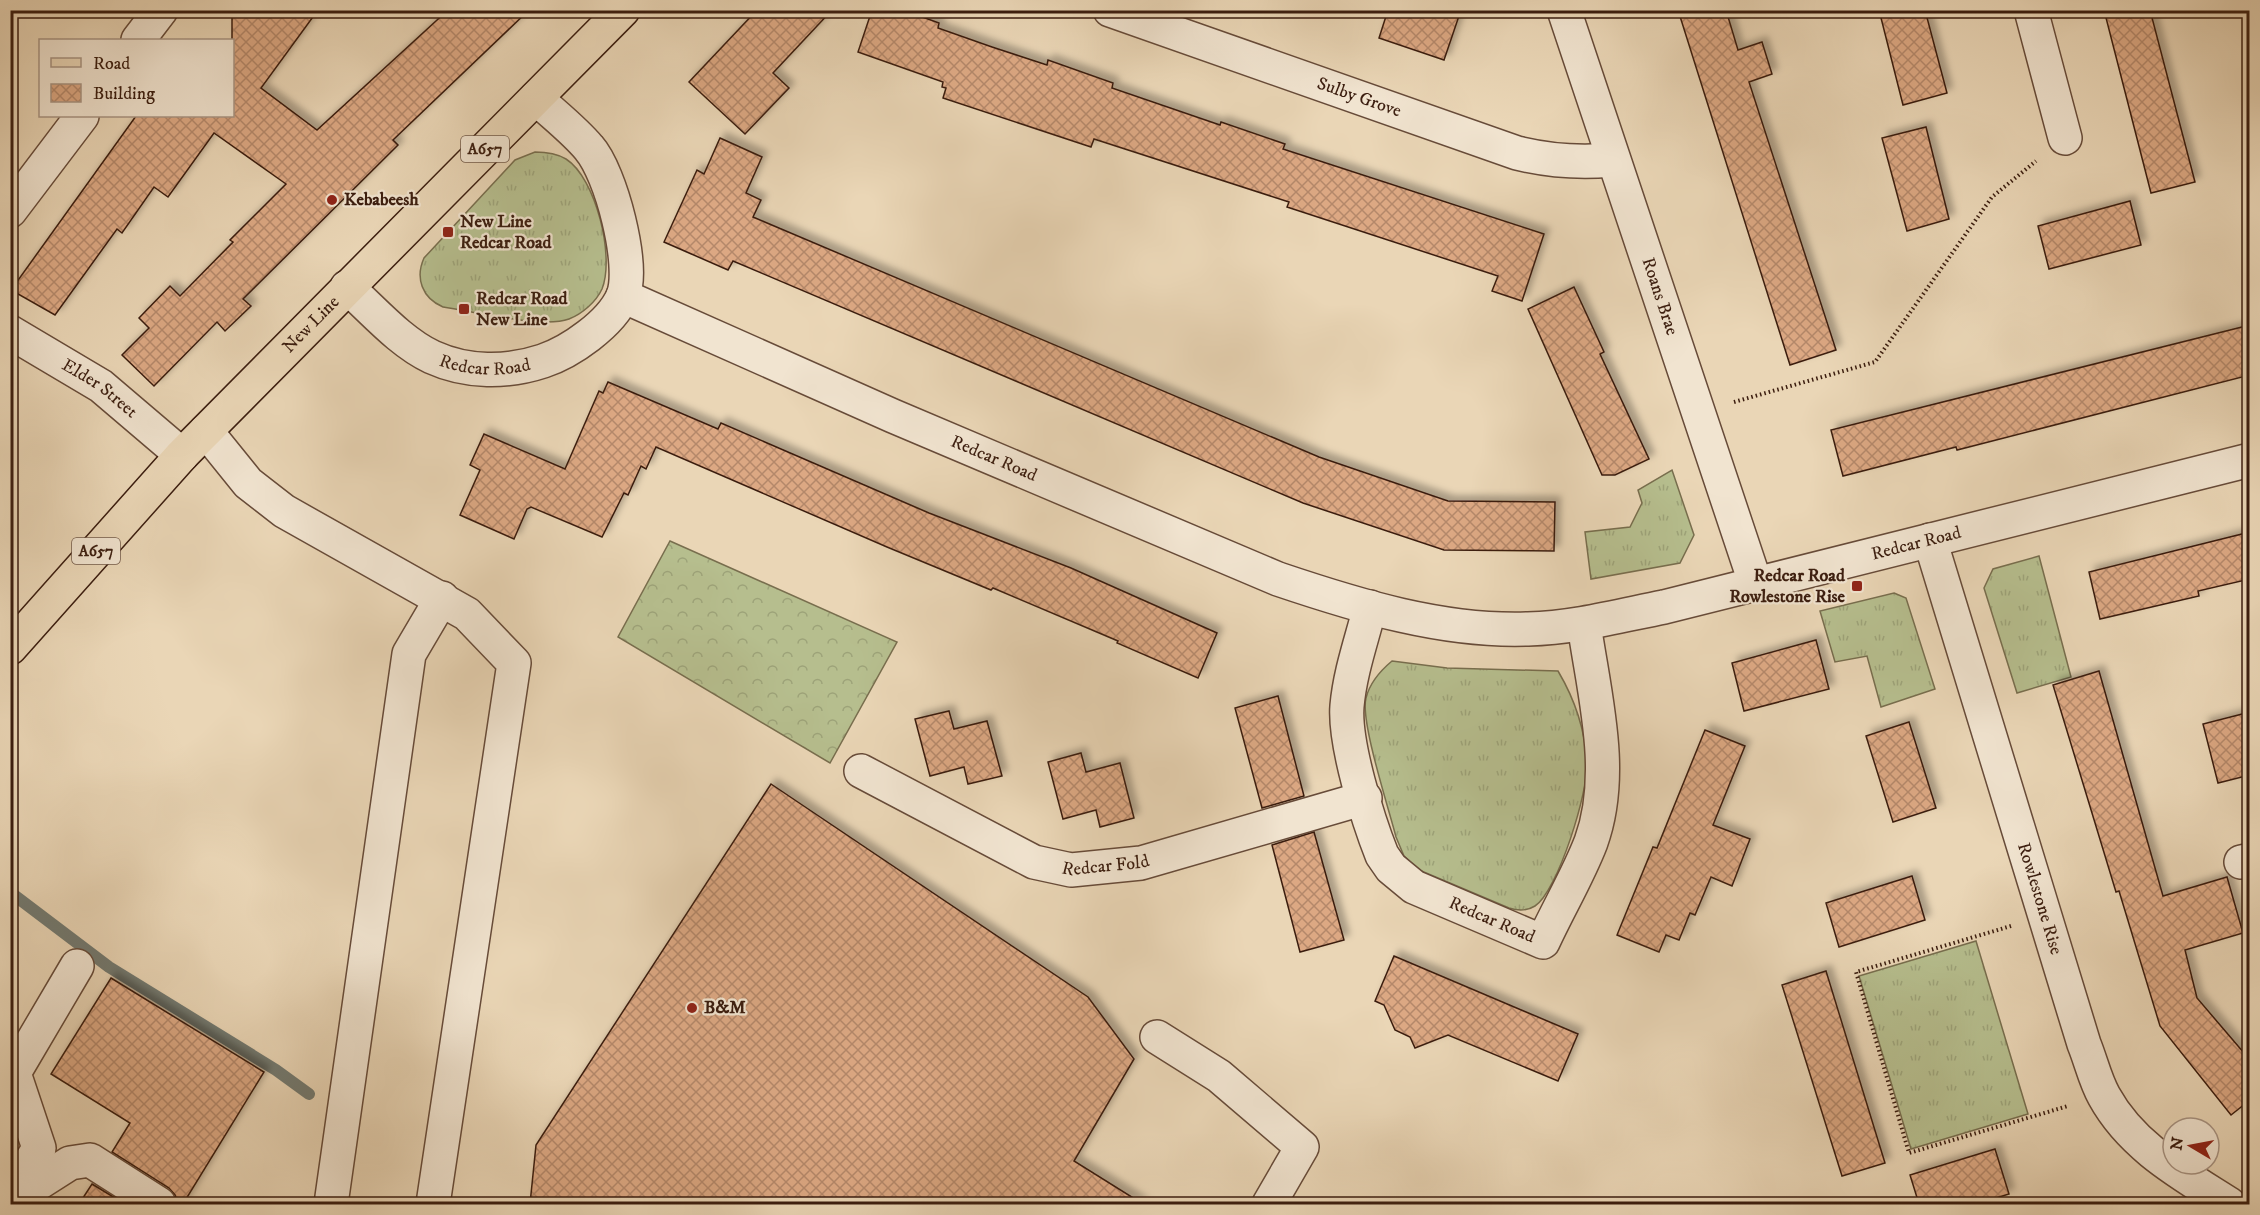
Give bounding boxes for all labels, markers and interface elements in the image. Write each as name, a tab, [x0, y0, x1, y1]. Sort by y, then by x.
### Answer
legend	[39, 39, 234, 117]
text: Road	[93, 53, 130, 75]
street label: Sulby Grove	[1314, 73, 1404, 122]
text: Building	[93, 83, 155, 105]
road number: A657	[461, 136, 509, 162]
place label: Kebabeesh	[344, 189, 419, 211]
marker: Kebabeesh	[325, 193, 339, 207]
place label: New Line Redcar Road	[460, 211, 553, 254]
marker: New Line Redcar Road	[441, 225, 455, 239]
street label: Roans Brae	[1636, 255, 1683, 338]
place label: Redcar Road New Line	[476, 288, 569, 331]
street label: New Line	[278, 291, 344, 358]
marker: Redcar Road New Line	[457, 302, 471, 316]
street label: Redcar Road	[436, 350, 532, 381]
street label: Elder Street	[58, 354, 142, 423]
street label: Redcar Road	[947, 431, 1040, 487]
street label: Redcar Road	[1869, 522, 1963, 566]
road number: A657	[72, 538, 120, 564]
place label: Redcar Road Rowlestone Rise	[1729, 565, 1846, 608]
marker: Redcar Road Rowlestone Rise	[1850, 579, 1864, 593]
street label: Rowlestone Rise	[2012, 840, 2067, 957]
street label: Redcar Fold	[1060, 850, 1152, 881]
street label: Redcar Road	[1445, 892, 1538, 948]
place label: B&M	[704, 997, 746, 1019]
marker: B&M	[685, 1001, 699, 1015]
north arrow	[2161, 1116, 2221, 1176]
text: N	[2166, 1135, 2188, 1152]

